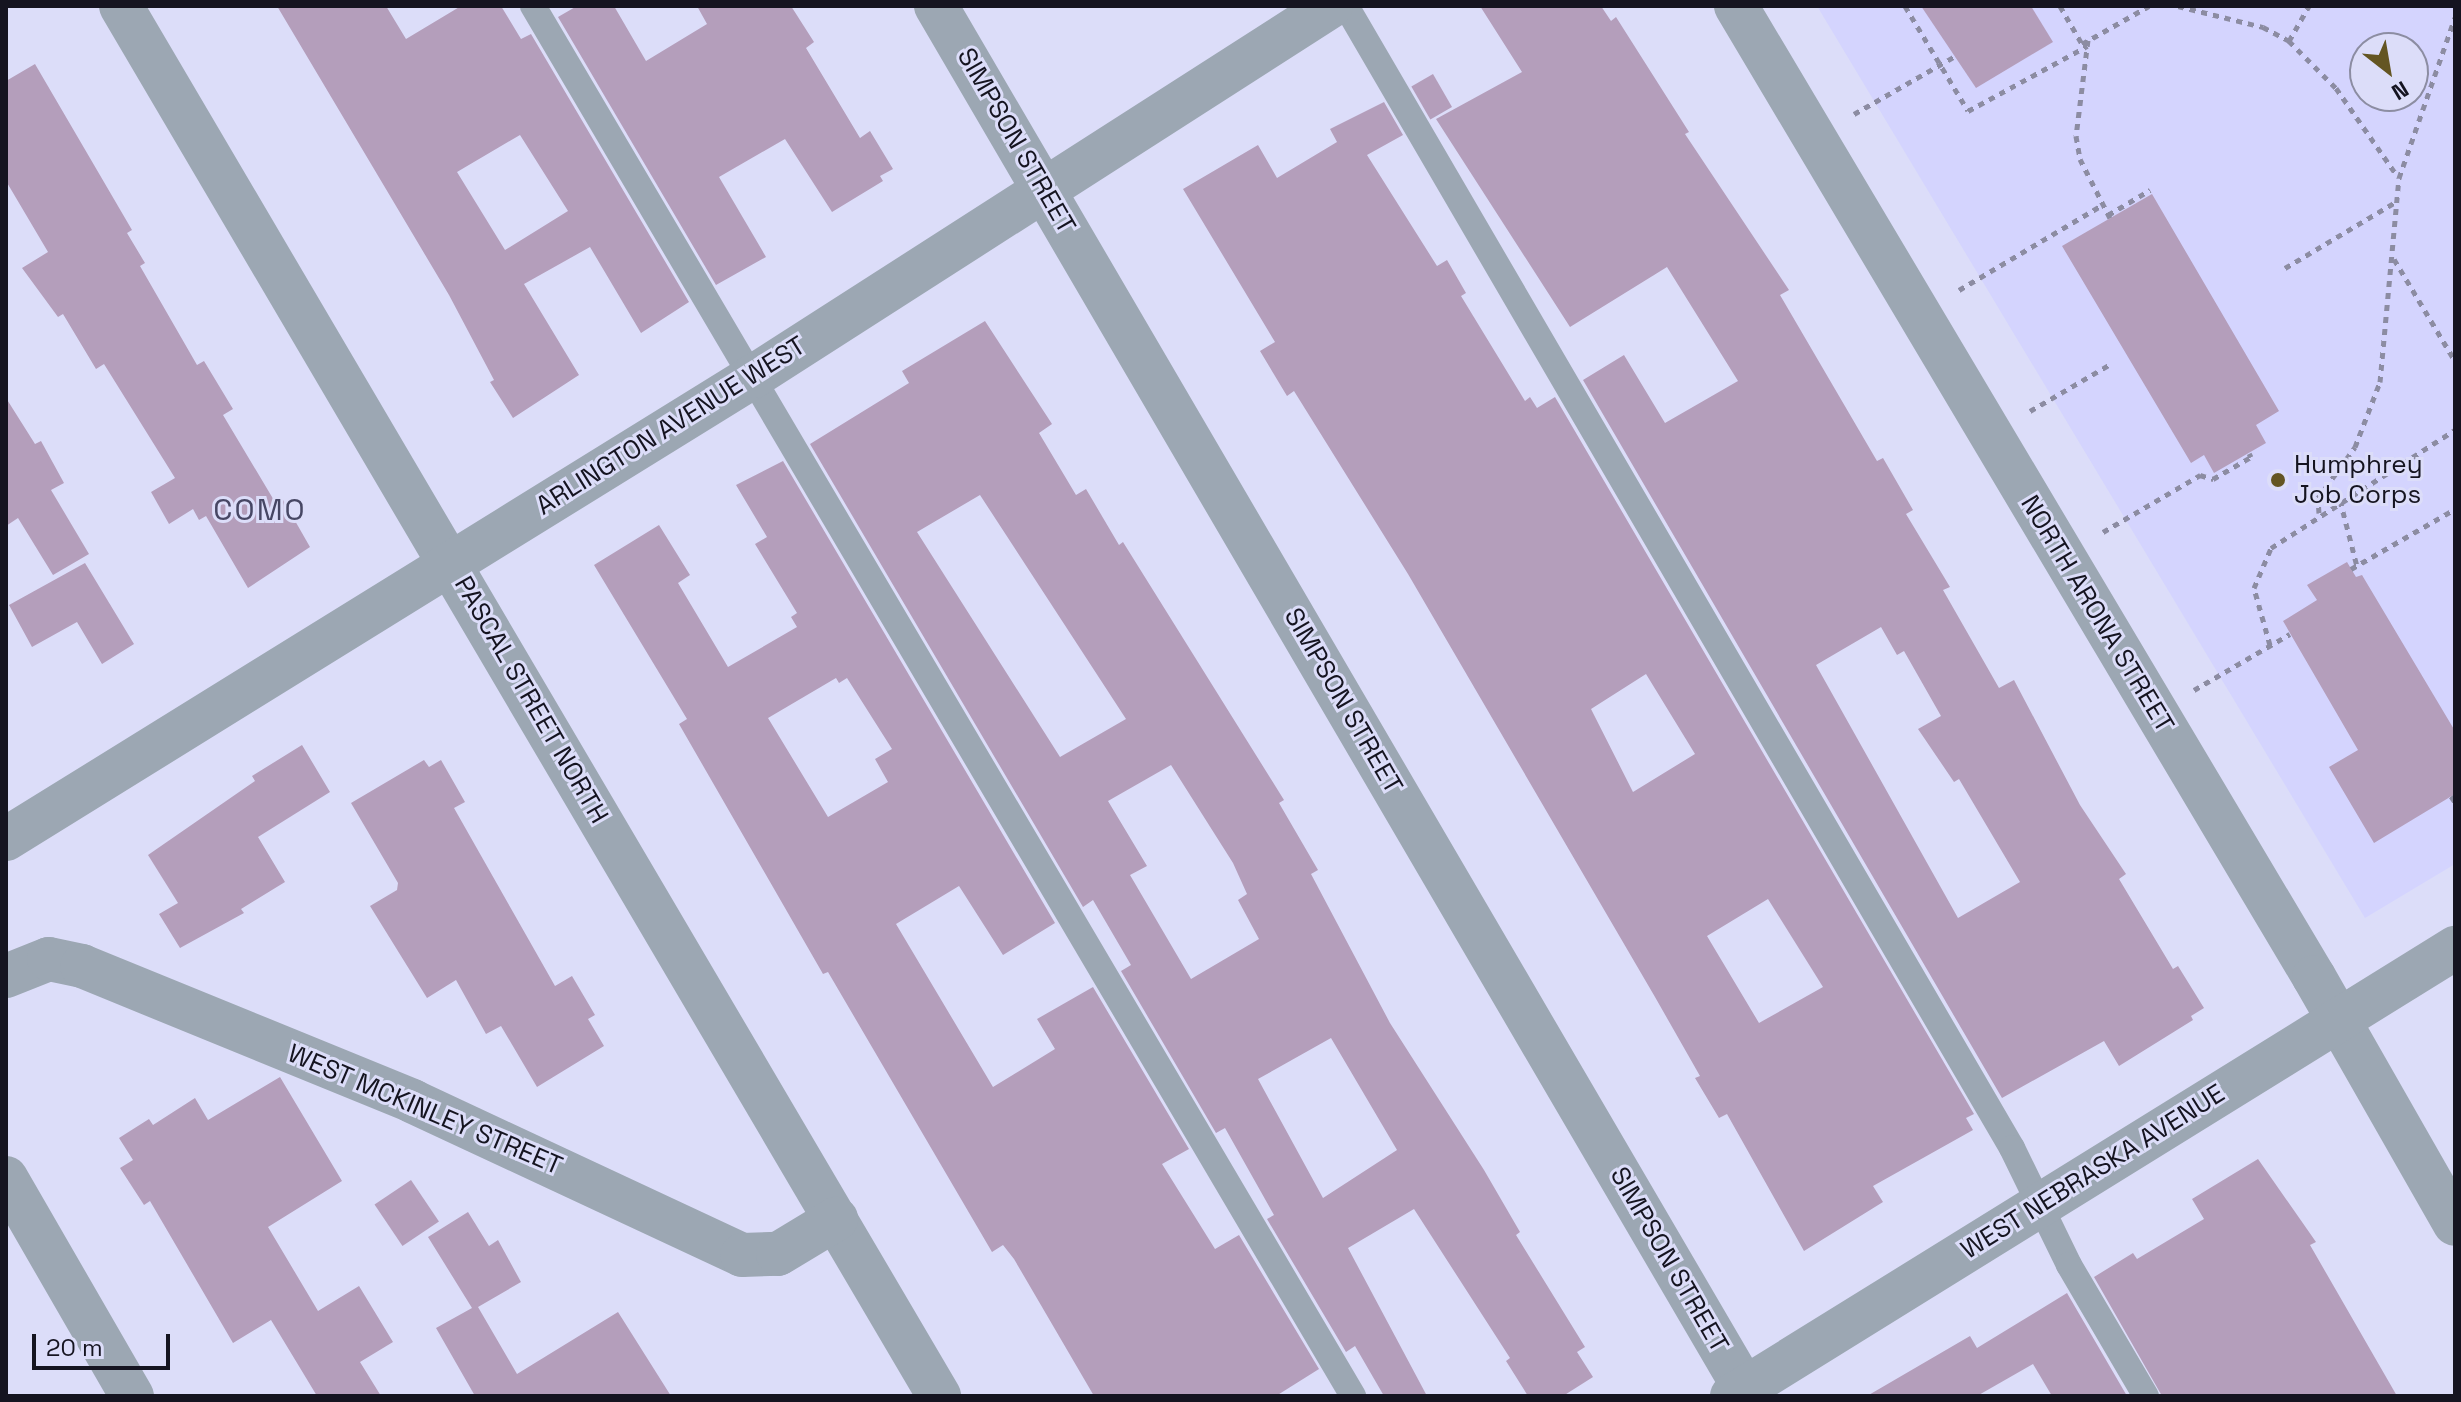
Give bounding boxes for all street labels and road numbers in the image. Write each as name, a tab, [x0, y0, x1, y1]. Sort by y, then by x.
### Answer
street label: SIMPSON STREET	[950, 43, 1082, 239]
street label: ARLINGTON AVENUE WEST	[530, 330, 812, 522]
street label: NORTH ARONA STREET	[2014, 490, 2180, 738]
street label: PASCAL STREET NORTH	[447, 570, 615, 830]
street label: SIMPSON STREET	[1277, 603, 1409, 799]
street label: WEST MCKINLEY STREET	[283, 1038, 567, 1182]
street label: WEST NEBRASKA AVENUE	[1955, 1078, 2231, 1266]
street label: SIMPSON STREET	[1603, 1162, 1735, 1358]

